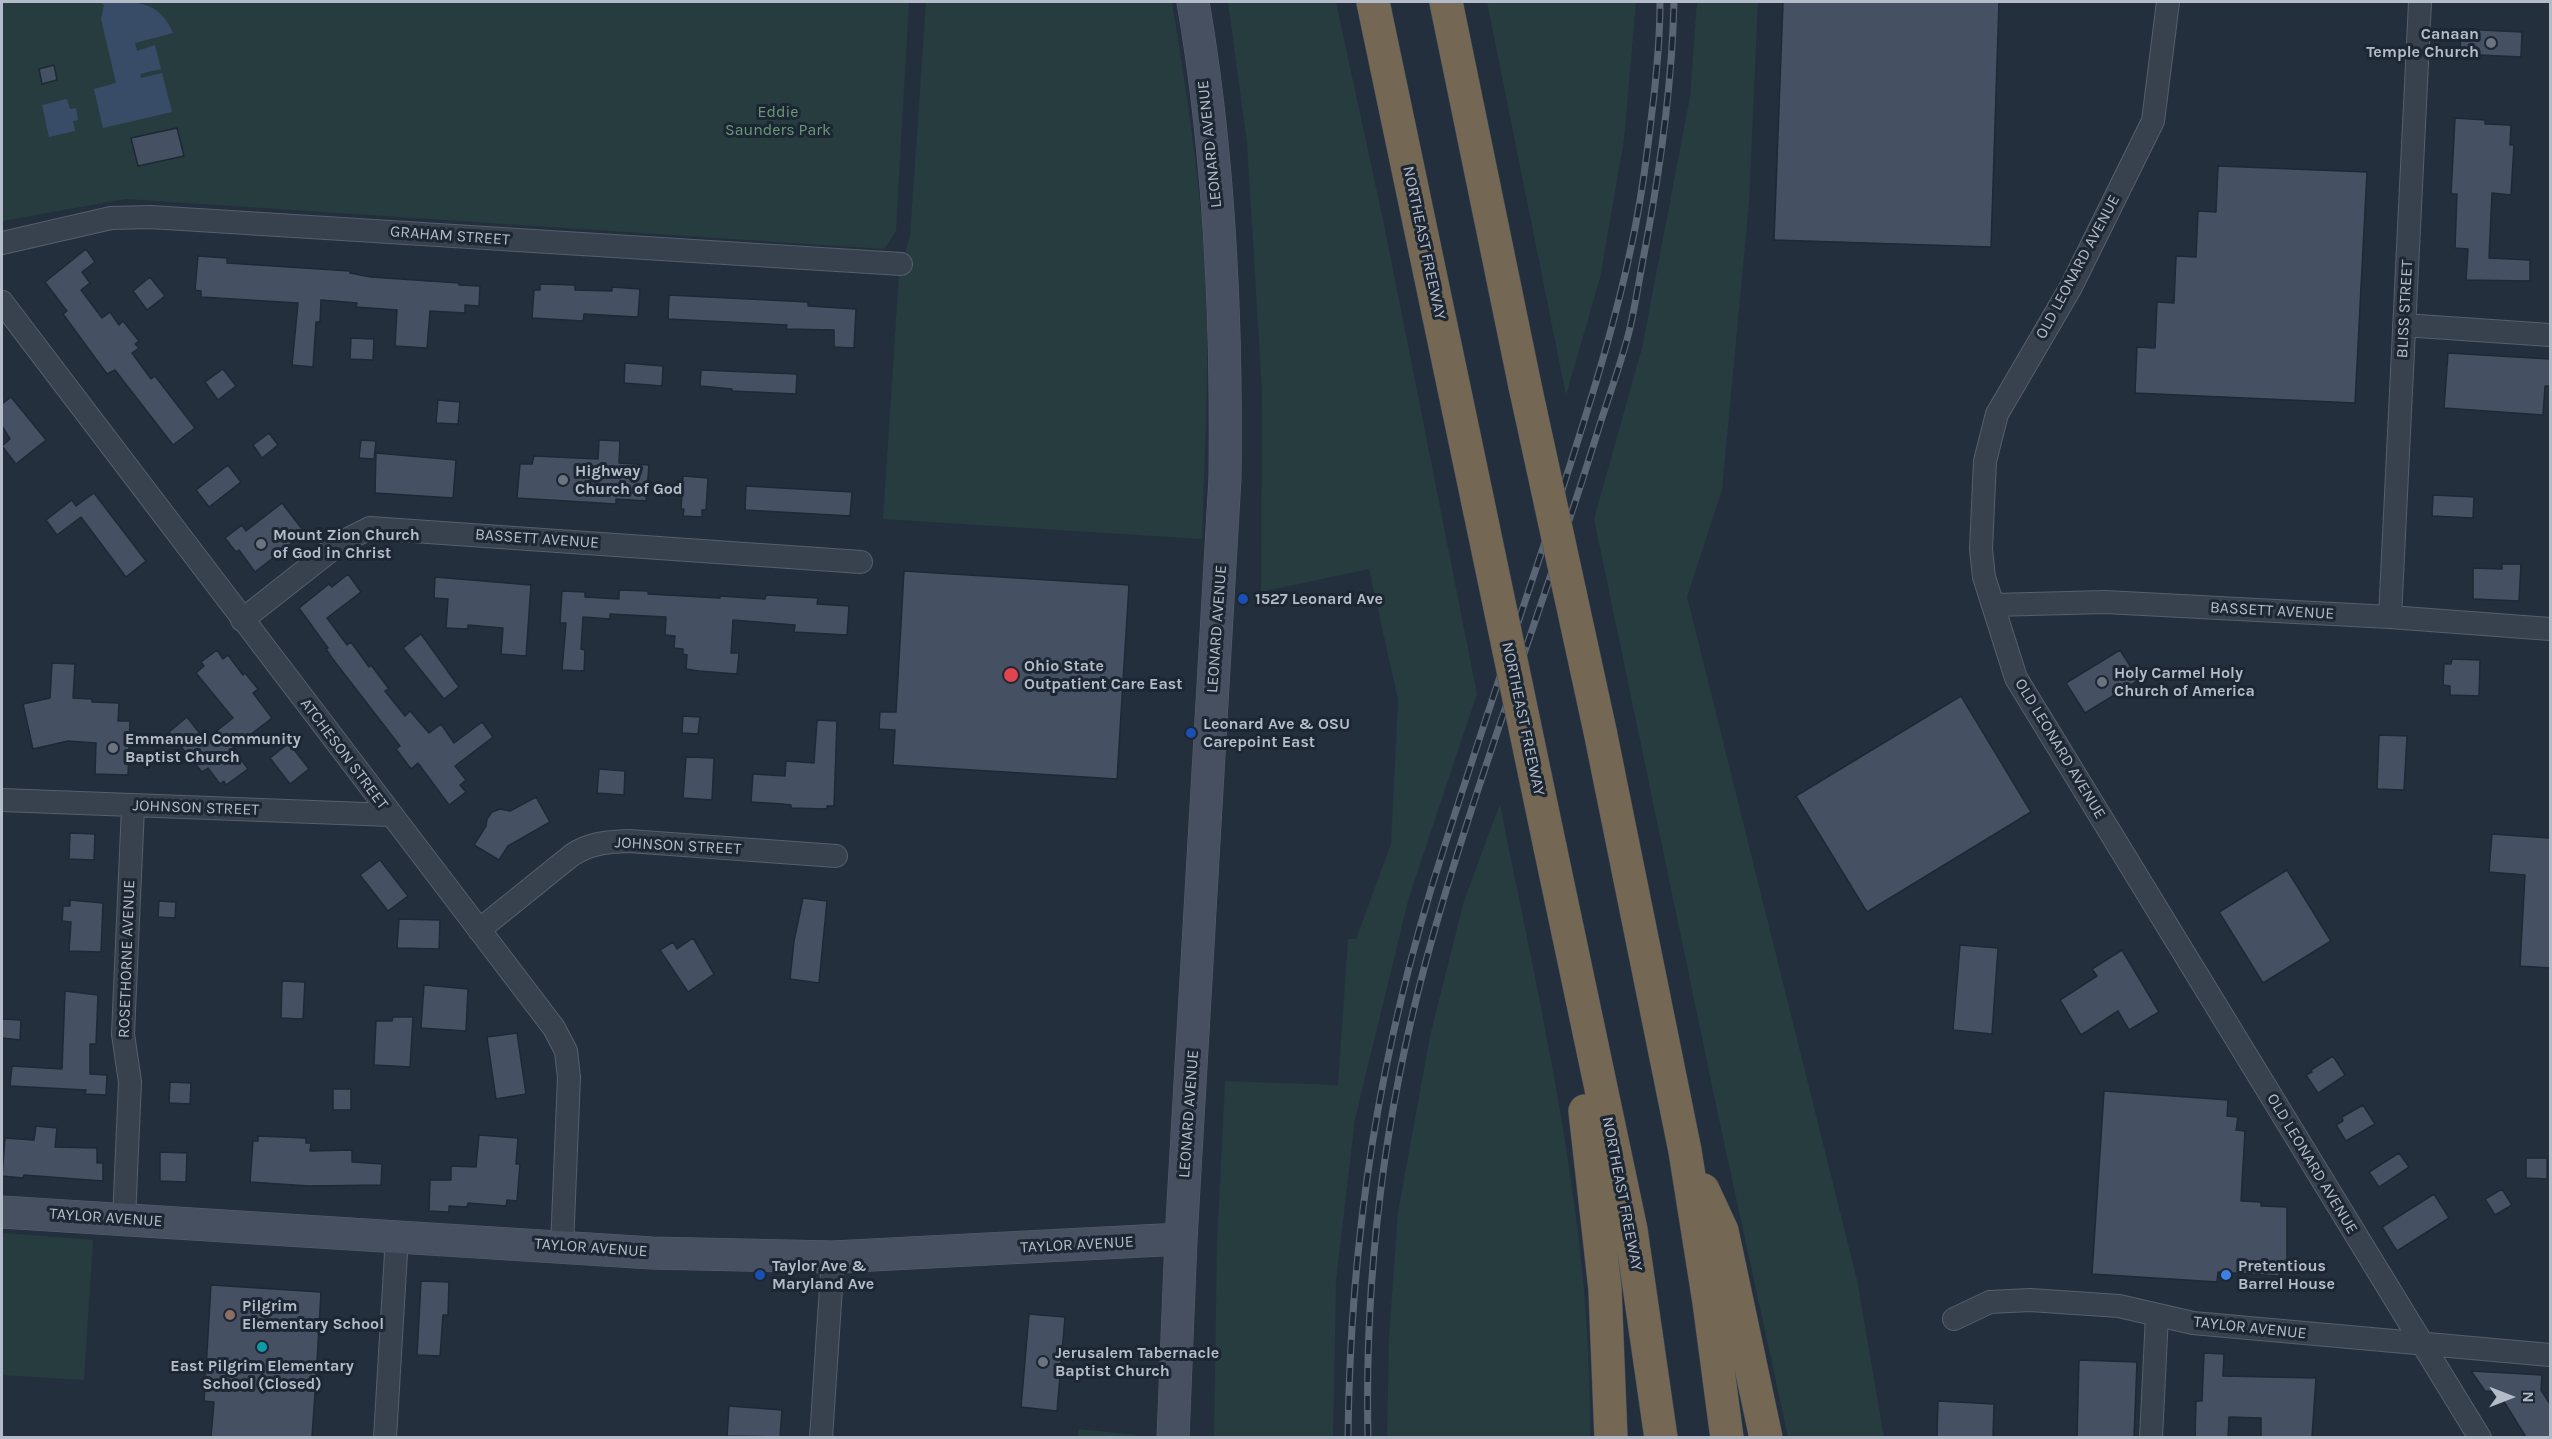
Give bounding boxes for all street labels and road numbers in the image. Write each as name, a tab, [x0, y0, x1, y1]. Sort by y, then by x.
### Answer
street label: LEONARD AVENUE	[1194, 79, 1226, 209]
street label: NORTHEAST FREEWAY	[1398, 164, 1450, 322]
street label: OLD LEONARD AVENUE	[2032, 192, 2124, 342]
street label: GRAHAM STREET	[389, 222, 511, 250]
street label: BLISS STREET	[2393, 259, 2417, 359]
street label: BASSETT AVENUE	[474, 525, 600, 553]
street label: LEONARD AVENUE	[1203, 564, 1231, 694]
street label: BASSETT AVENUE	[2209, 598, 2335, 624]
street label: NORTHEAST FREEWAY	[1497, 640, 1549, 798]
street label: OLD LEONARD AVENUE	[2010, 675, 2110, 823]
street label: ATCHESON STREET	[296, 695, 392, 813]
street label: JOHNSON STREET	[132, 796, 260, 820]
street label: JOHNSON STREET	[614, 833, 742, 859]
street label: ROSETHORNE AVENUE	[115, 879, 139, 1039]
street label: LEONARD AVENUE	[1175, 1049, 1203, 1179]
street label: OLD LEONARD AVENUE	[2262, 1090, 2362, 1238]
street label: NORTHEAST FREEWAY	[1598, 1115, 1646, 1273]
street label: TAYLOR AVENUE	[49, 1204, 163, 1232]
street label: TAYLOR AVENUE	[1020, 1232, 1134, 1258]
street label: TAYLOR AVENUE	[534, 1234, 648, 1262]
street label: TAYLOR AVENUE	[2193, 1313, 2307, 1343]

